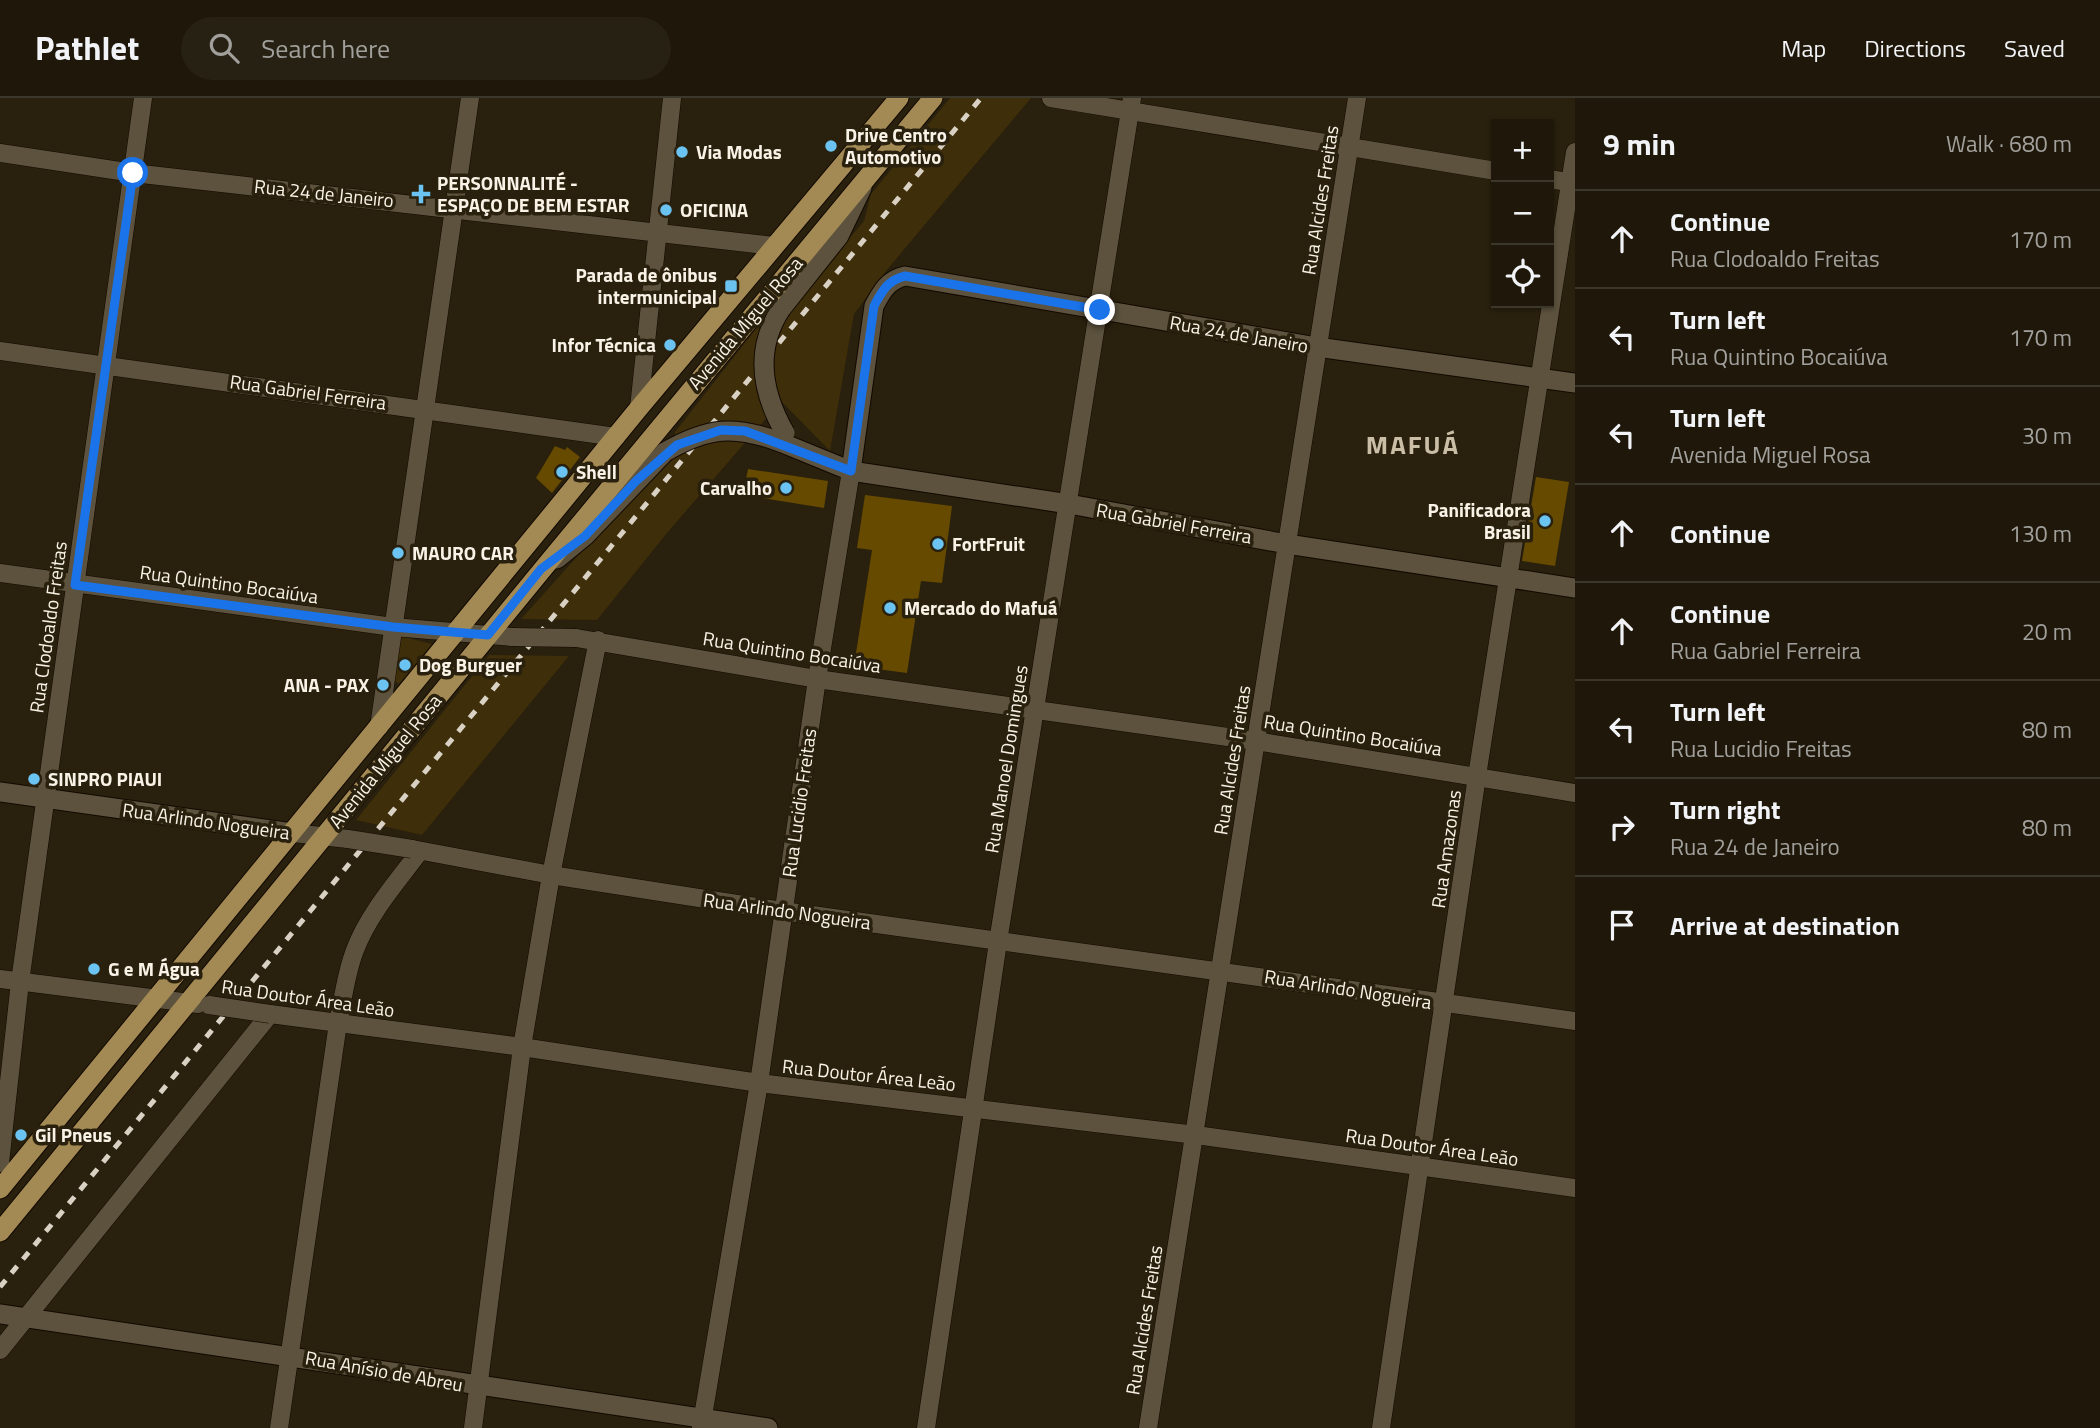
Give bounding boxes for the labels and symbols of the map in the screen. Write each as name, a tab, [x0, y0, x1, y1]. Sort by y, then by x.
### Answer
place label: Drive Centro Automotivo	[845, 120, 947, 171]
street label: Rua Alcides Freitas	[1293, 123, 1346, 277]
place label: Via Modas	[696, 137, 782, 166]
marker: Drive Centro Automotivo	[823, 138, 839, 154]
marker: Via Modas	[674, 144, 690, 160]
route start	[117, 157, 148, 188]
place label: PERSONNALITÉ - ESPAÇO DE BEM ESTAR	[437, 168, 630, 219]
street label: Rua 24 de Janeiro	[253, 171, 395, 214]
marker: PERSONNALITÉ - ESPAÇO DE BEM ESTAR	[411, 184, 431, 204]
place label: OFICINA	[680, 195, 749, 224]
marker: OFICINA	[658, 202, 674, 218]
street label: Avenida Miguel Rosa	[680, 250, 809, 395]
place label: Parada de ônibus intermunicipal	[575, 260, 717, 311]
marker: Parada de ônibus intermunicipal	[723, 278, 739, 294]
route end	[1084, 294, 1115, 325]
street label: Rua 24 de Janeiro	[1168, 307, 1311, 360]
place label: Infor Técnica	[552, 330, 656, 359]
marker: Infor Técnica	[662, 337, 678, 353]
street label: Rua Gabriel Ferreira	[228, 366, 389, 417]
district label: MAFUÁ	[1366, 425, 1460, 464]
place label: Shell	[576, 457, 617, 486]
marker: Shell	[554, 464, 570, 480]
place label: Carvalho	[700, 473, 772, 502]
marker: Carvalho	[778, 480, 794, 496]
street label: Rua Gabriel Ferreira	[1094, 495, 1255, 551]
place label: Panificadora Brasil	[1428, 495, 1531, 546]
marker: Panificadora Brasil	[1537, 513, 1553, 529]
place label: FortFruit	[952, 529, 1025, 558]
marker: FortFruit	[930, 536, 946, 552]
place label: MAURO CAR	[412, 538, 514, 567]
street label: Rua Clodoaldo Freitas	[21, 539, 74, 715]
marker: MAURO CAR	[390, 545, 406, 561]
street label: Rua Quintino Bocaiúva	[138, 557, 321, 610]
place label: Mercado do Mafuá	[904, 593, 1058, 622]
marker: Mercado do Mafuá	[882, 600, 898, 616]
street label: Rua Quintino Bocaiúva	[701, 623, 884, 680]
place label: Dog Burguer	[419, 650, 522, 679]
marker: Dog Burguer	[397, 657, 413, 673]
street label: Rua Manoel Domingues	[976, 663, 1035, 855]
place label: ANA - PAX	[284, 670, 369, 699]
marker: ANA - PAX	[375, 677, 391, 693]
street label: Rua Alcides Freitas	[1205, 683, 1258, 837]
street label: Avenida Miguel Rosa	[321, 687, 448, 834]
street label: Rua Quintino Bocaiúva	[1262, 706, 1445, 763]
street label: Rua Lucidio Freitas	[774, 726, 823, 879]
place label: SINPRO PIAUI	[48, 764, 162, 793]
marker: SINPRO PIAUI	[26, 771, 42, 787]
street label: Rua Amazonas	[1423, 788, 1468, 910]
street label: Rua Arlindo Nogueira	[120, 794, 292, 847]
street label: Rua Arlindo Nogueira	[701, 884, 873, 937]
place label: G e M Água	[108, 954, 200, 983]
marker: G e M Água	[86, 961, 102, 977]
street label: Rua Arlindo Nogueira	[1262, 961, 1434, 1016]
street label: Rua Doutor Área Leão	[220, 971, 396, 1024]
street label: Rua Doutor Área Leão	[781, 1051, 957, 1098]
place label: Gil Pneus	[35, 1120, 112, 1149]
street label: Rua Doutor Área Leão	[1344, 1120, 1520, 1173]
marker: Gil Pneus	[13, 1127, 29, 1143]
street label: Rua Alcides Freitas	[1117, 1243, 1170, 1397]
street label: Rua Anísio de Abreu	[303, 1342, 465, 1399]

